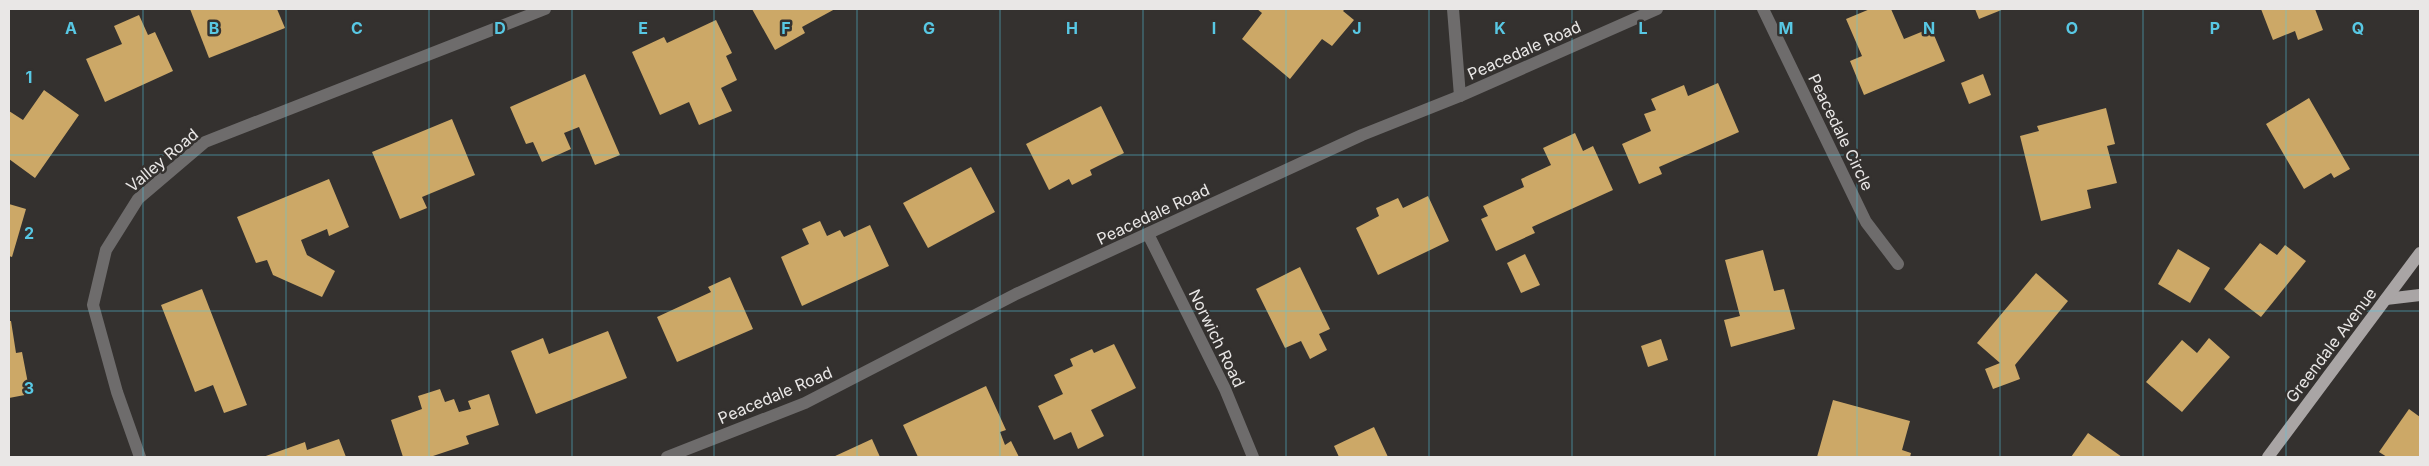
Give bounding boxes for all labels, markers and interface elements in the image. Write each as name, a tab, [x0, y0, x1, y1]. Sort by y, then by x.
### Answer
street label: Peacedale Road	[1464, 16, 1584, 84]
text: A	[65, 18, 77, 38]
text: B	[209, 18, 219, 38]
text: C	[351, 18, 363, 38]
text: D	[494, 18, 506, 38]
text: E	[638, 18, 648, 38]
text: F	[781, 18, 791, 38]
text: G	[923, 18, 935, 38]
text: H	[1066, 18, 1078, 38]
text: I	[1212, 18, 1216, 38]
text: J	[1352, 18, 1362, 38]
text: K	[1494, 18, 1506, 38]
text: L	[1638, 18, 1648, 38]
text: M	[1779, 18, 1793, 38]
text: N	[1923, 18, 1935, 38]
text: O	[2066, 18, 2078, 38]
text: P	[2210, 18, 2220, 38]
text: Q	[2352, 18, 2364, 38]
text: 1	[26, 67, 32, 87]
street label: Peacedale Circle	[1804, 70, 1878, 194]
street label: Valley Road	[122, 124, 202, 196]
street label: Peacedale Road	[1093, 179, 1213, 249]
text: 2	[24, 223, 34, 243]
street label: Greendale Avenue	[2281, 284, 2381, 406]
street label: Norwich Road	[1185, 286, 1249, 390]
street label: Peacedale Road	[715, 362, 835, 428]
text: 3	[24, 378, 34, 398]

